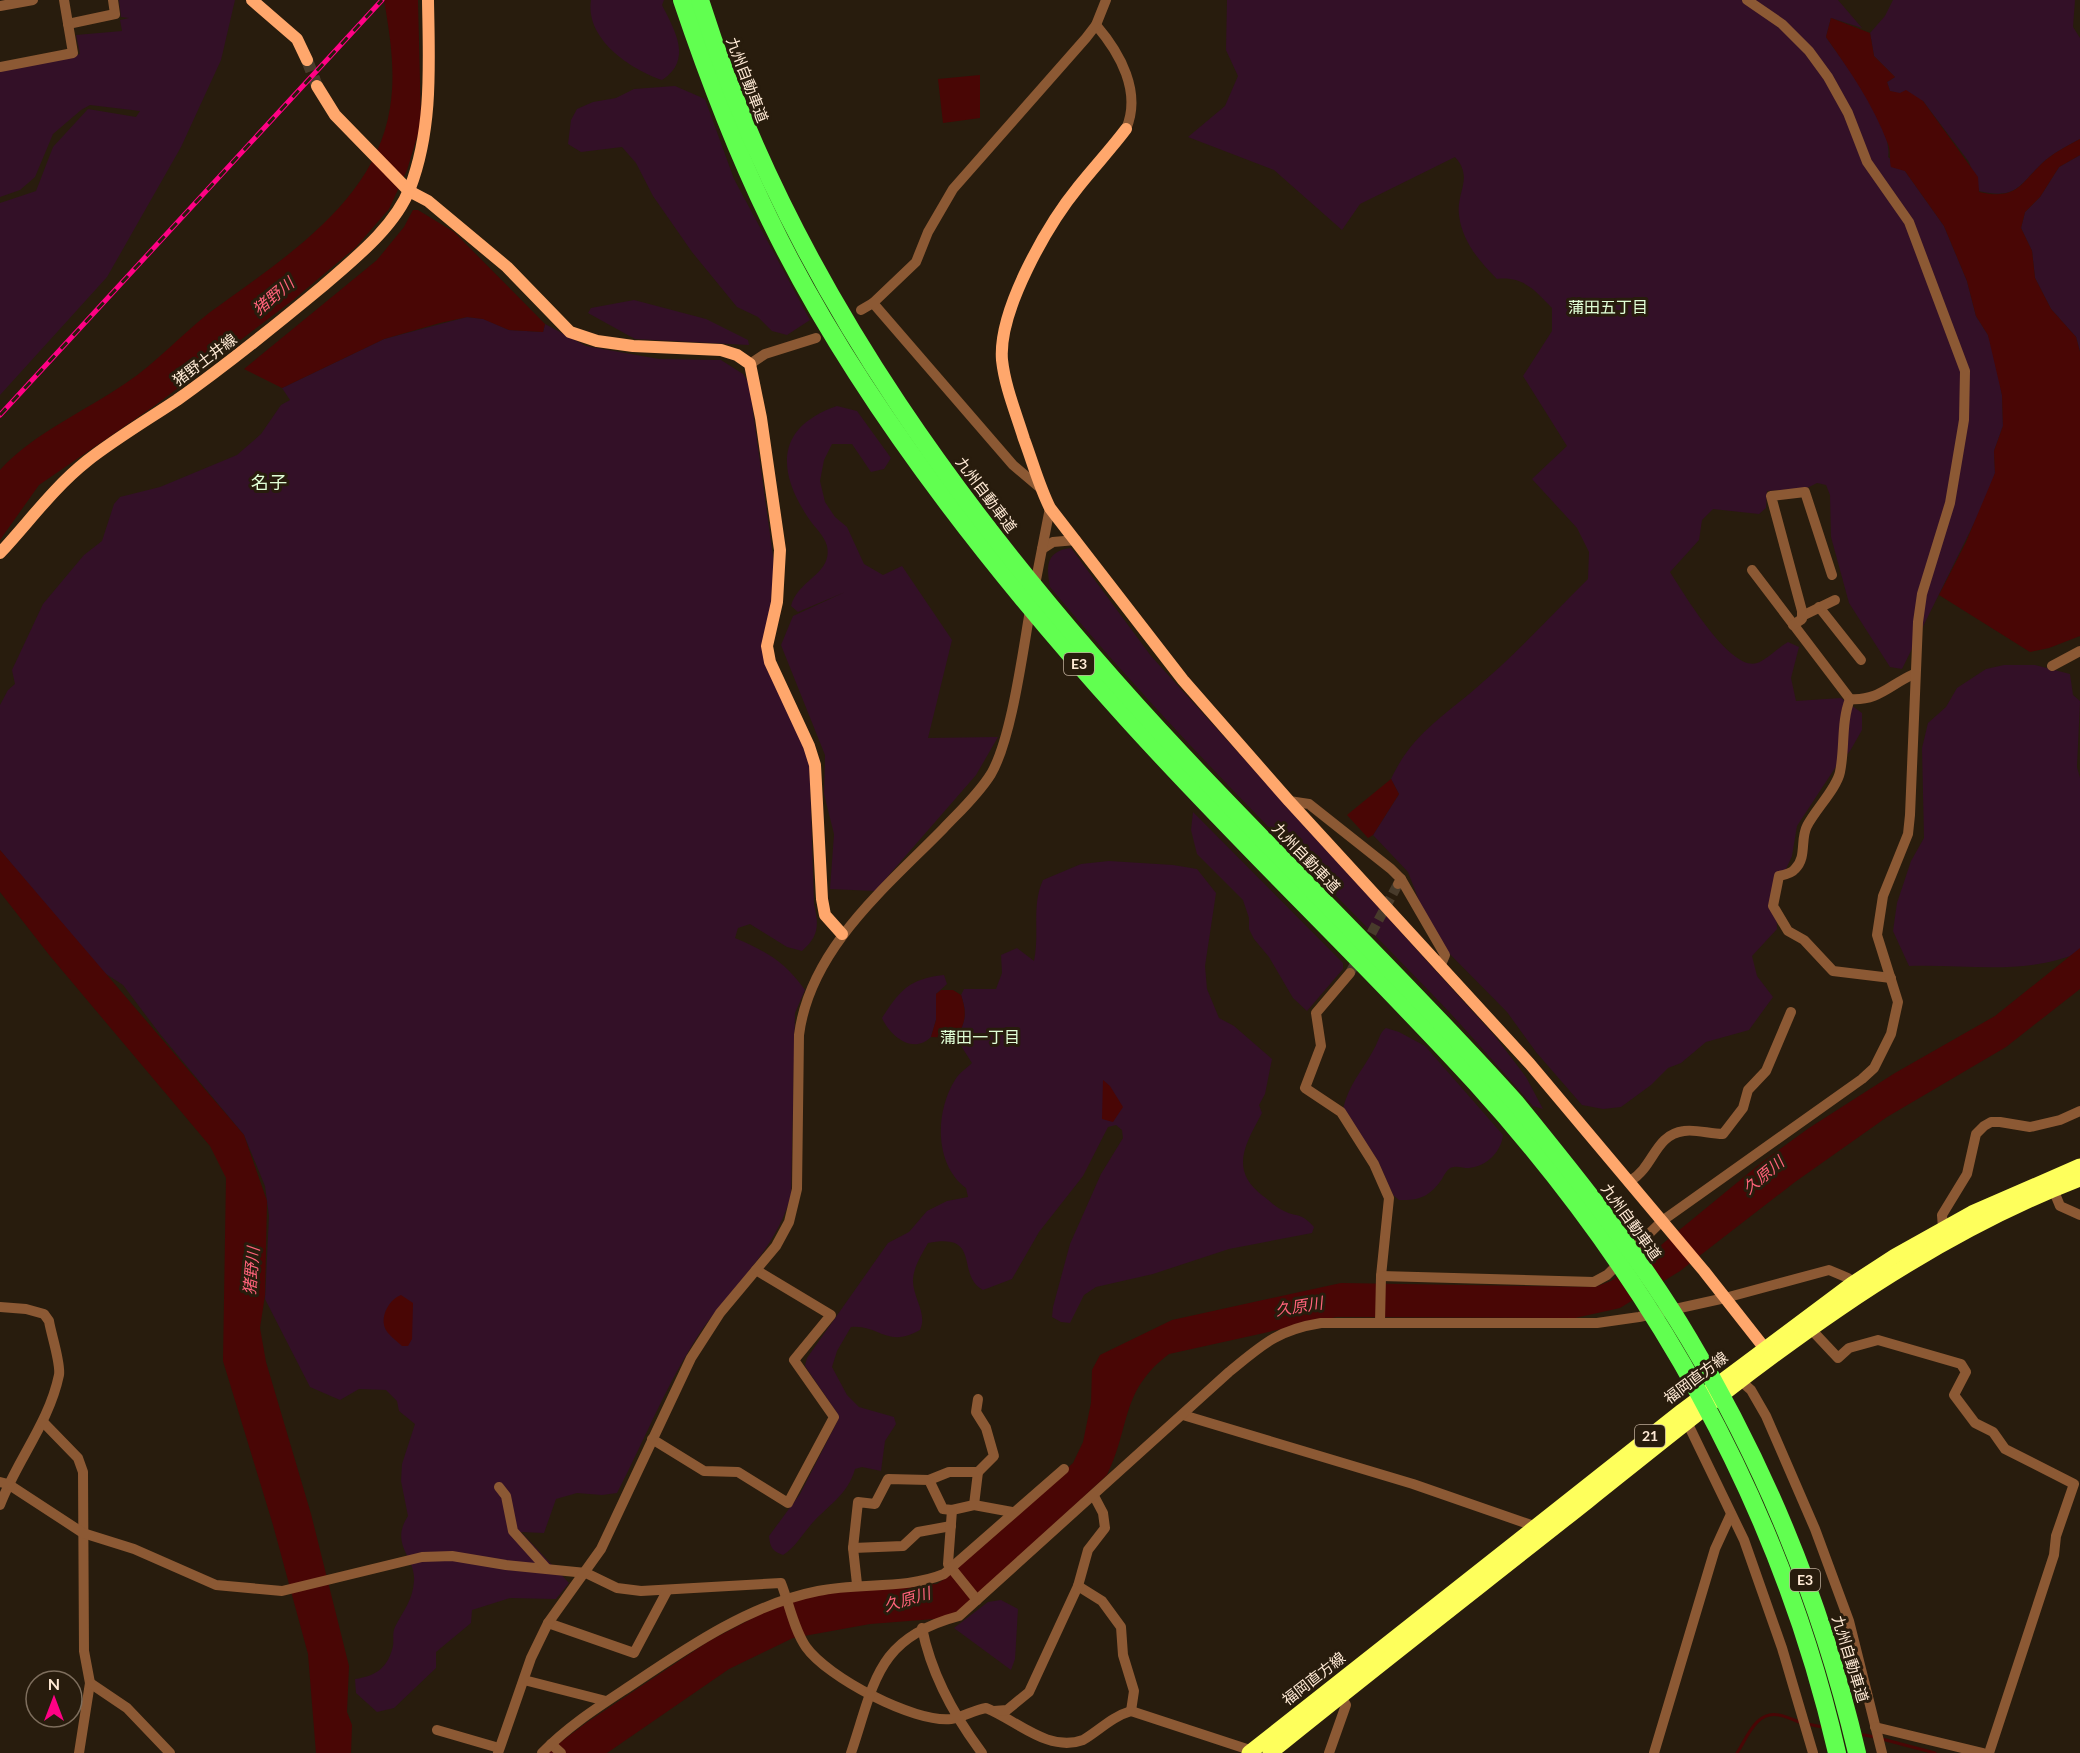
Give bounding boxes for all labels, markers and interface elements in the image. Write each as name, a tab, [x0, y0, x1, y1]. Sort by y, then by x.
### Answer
street label: 九州自動車道	[723, 34, 772, 125]
water label: 猪野川	[248, 272, 299, 318]
district label: 蒲田五丁目	[1568, 297, 1648, 316]
street label: 猪野土井線	[169, 329, 240, 389]
street label: 九州自動車道	[953, 453, 1021, 536]
district label: 名子	[251, 471, 287, 493]
road number: E3	[1064, 653, 1094, 675]
street label: 九州自動車道	[1269, 819, 1344, 896]
district label: 蒲田一丁目	[940, 1027, 1020, 1046]
water label: 久原川	[1738, 1151, 1789, 1197]
street label: 九州自動車道	[1598, 1180, 1666, 1263]
water label: 猪野川	[239, 1244, 262, 1296]
water label: 久原川	[1274, 1292, 1326, 1319]
street label: 福岡直方線	[1660, 1347, 1731, 1407]
road number: 21	[1635, 1425, 1665, 1447]
road number: E3	[1790, 1569, 1820, 1591]
water label: 久原川	[881, 1582, 934, 1614]
street label: 九州自動車道	[1829, 1613, 1873, 1704]
street label: 福岡直方線	[1278, 1648, 1348, 1708]
north arrow	[24, 1669, 84, 1729]
text: N	[48, 1674, 60, 1693]

